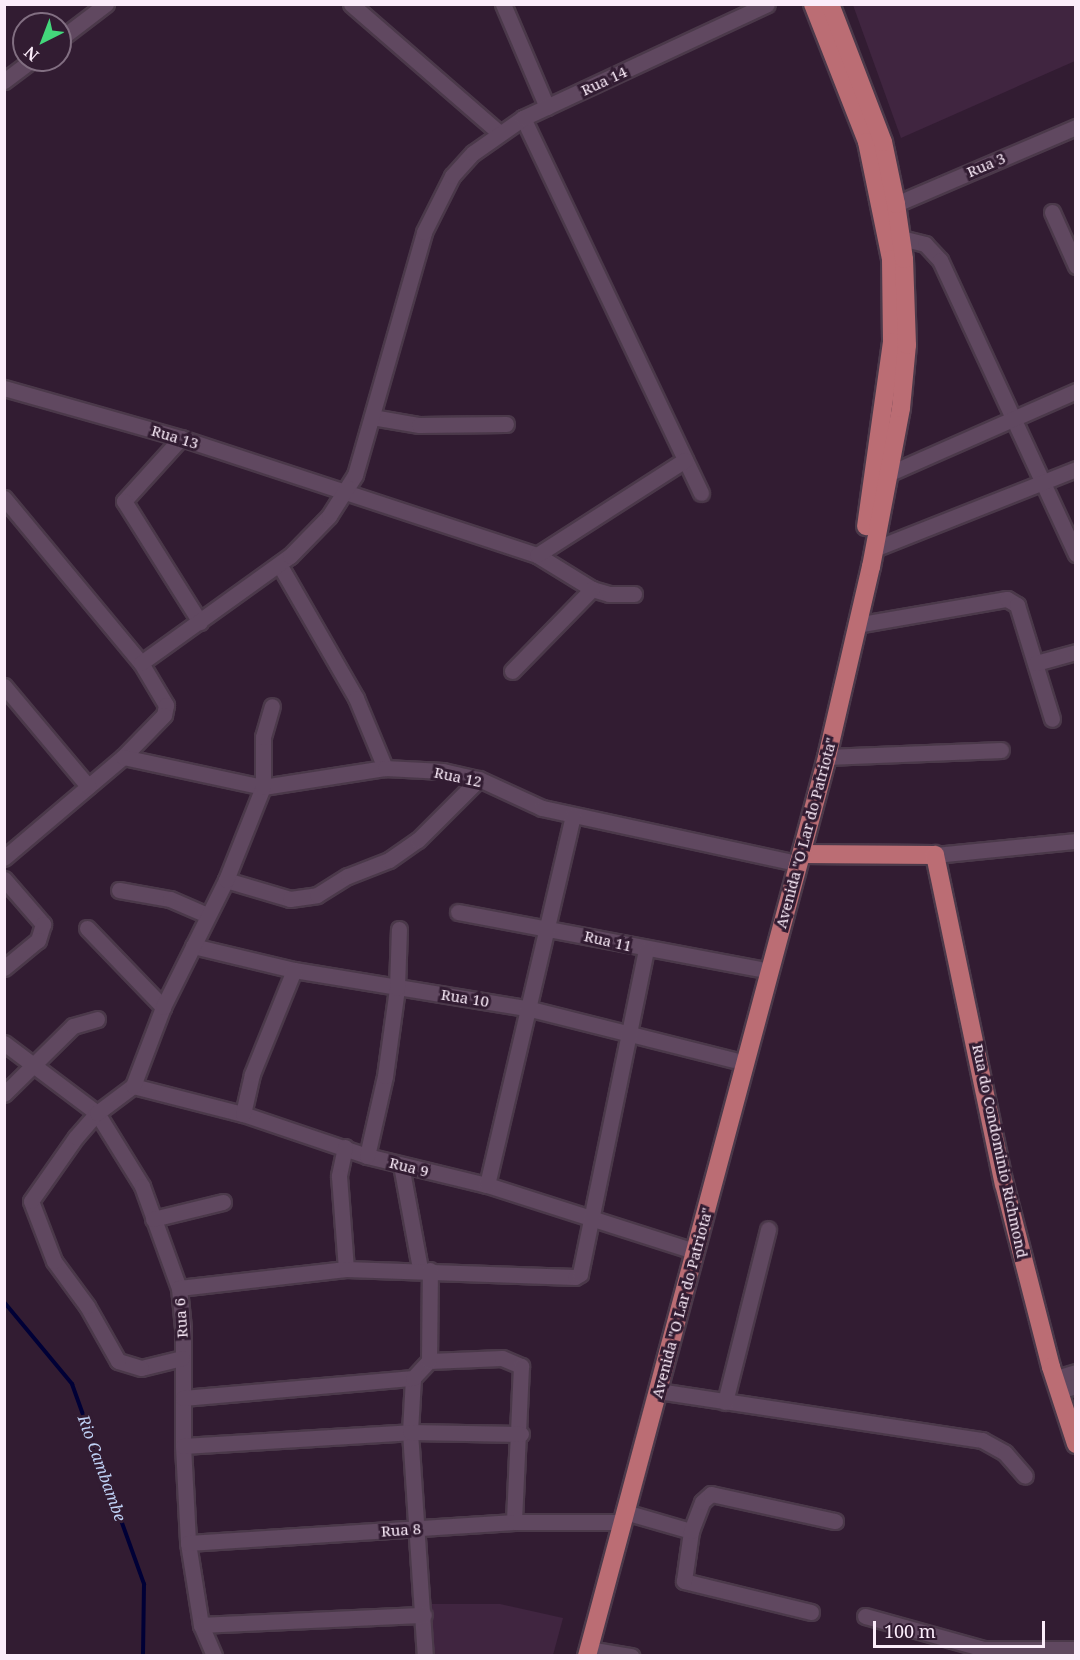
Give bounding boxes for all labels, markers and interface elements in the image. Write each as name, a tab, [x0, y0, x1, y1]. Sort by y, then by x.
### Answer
north arrow	[12, 12, 72, 72]
text: N	[19, 42, 43, 66]
street label: Rua 14	[578, 63, 630, 99]
street label: Rua 3	[964, 149, 1008, 181]
street label: Rua 13	[149, 421, 201, 453]
street label: Avenida "O Lar do Patriota"	[772, 736, 840, 930]
street label: Rua 12	[432, 763, 484, 791]
street label: Rua 11	[582, 927, 634, 955]
street label: Rua 10	[440, 985, 490, 1011]
street label: Rua do Condominio Richmond	[969, 1042, 1031, 1260]
street label: Rua 9	[387, 1153, 431, 1181]
street label: Avenida "O Lar do Patriota"	[648, 1206, 716, 1400]
street label: Rua 6	[171, 1297, 191, 1339]
water label: Rio Cambambe	[74, 1412, 130, 1524]
street label: Rua 8	[380, 1520, 422, 1540]
scale bar	[876, 1609, 1048, 1647]
text: 100 m	[884, 1619, 936, 1643]

